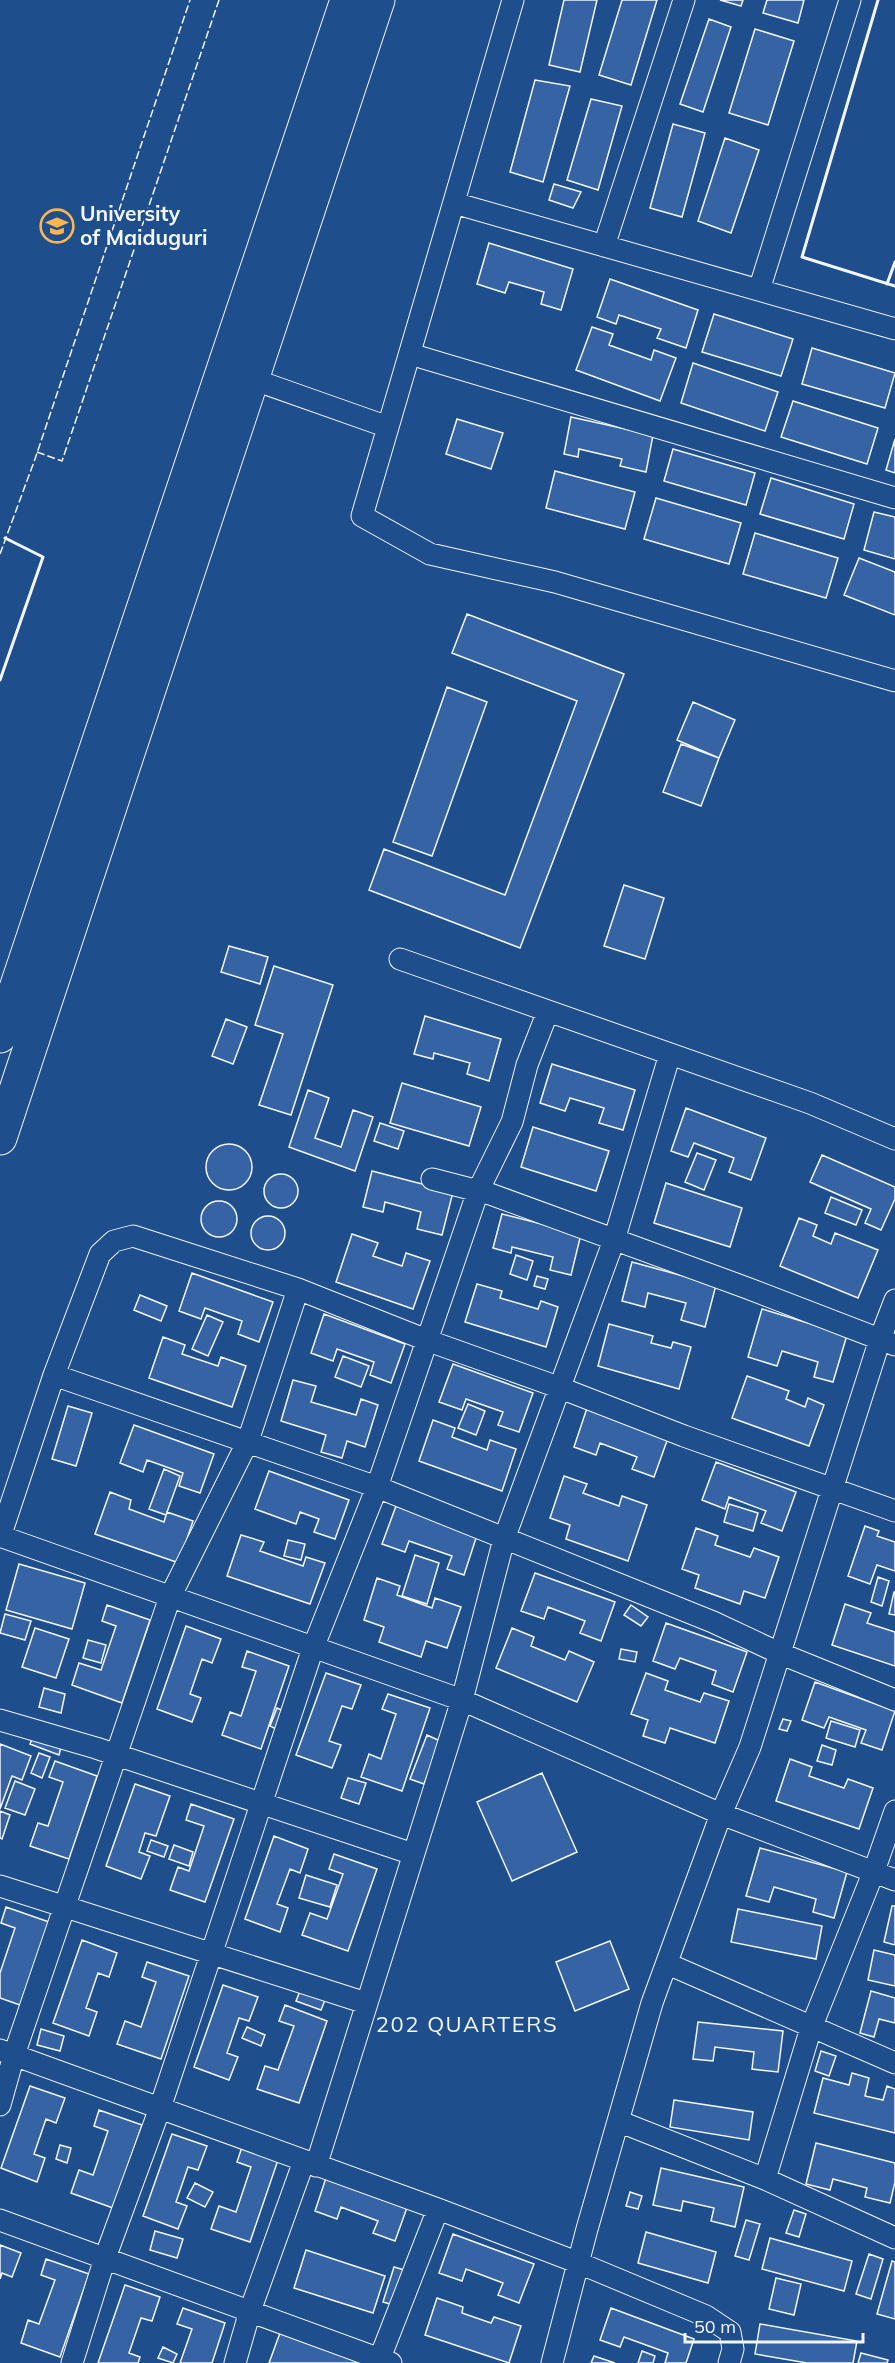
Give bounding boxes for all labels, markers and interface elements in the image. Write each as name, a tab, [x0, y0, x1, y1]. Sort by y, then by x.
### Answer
place label: University of Maiduguri	[80, 200, 207, 250]
school or university icon: University of Maiduguri	[39, 208, 75, 244]
district label: 202 QUARTERS	[376, 2010, 558, 2038]
scale bar	[685, 2306, 864, 2344]
text: 50 m	[694, 2315, 736, 2338]

